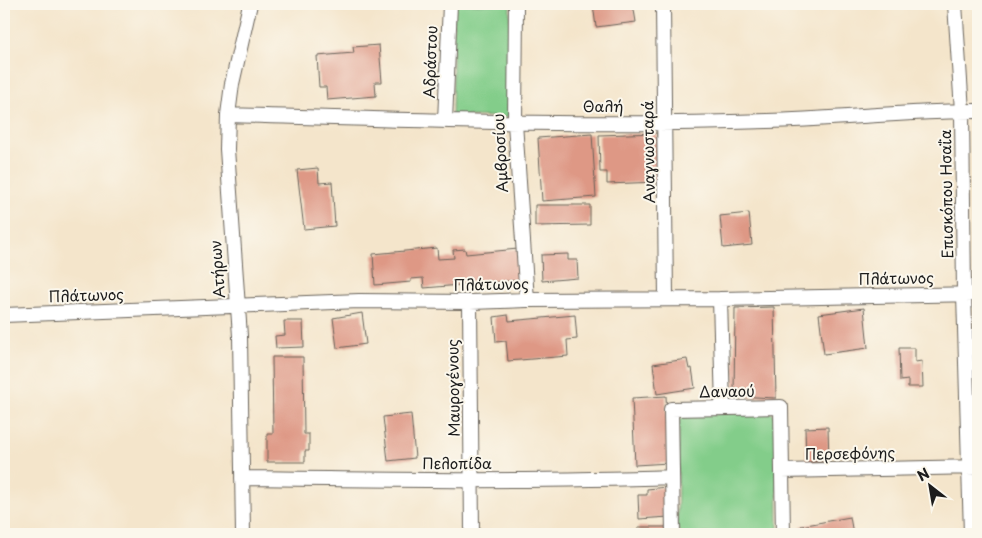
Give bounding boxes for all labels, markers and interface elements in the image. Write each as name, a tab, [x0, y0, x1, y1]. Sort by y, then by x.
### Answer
street label: Αδράστου	[417, 25, 442, 99]
street label: Θαλή	[583, 94, 623, 117]
street label: Αναγνωσταρά	[635, 100, 660, 204]
street label: Αμβροσίου	[486, 113, 513, 193]
street label: Επισκόπου Ησαΐα	[933, 129, 958, 259]
street label: Ατήρων	[203, 239, 230, 299]
street label: Πλάτωνος	[858, 265, 934, 290]
street label: Πλάτωνος	[453, 271, 529, 296]
street label: Πλάτωνος	[48, 282, 124, 307]
street label: Μαυρογένους	[440, 339, 465, 437]
street label: Δαναού	[699, 379, 755, 402]
street label: Περσεφόνης	[805, 440, 896, 465]
street label: Πελοπίδα	[422, 451, 492, 474]
north arrow	[904, 460, 954, 510]
text: N	[913, 463, 933, 486]

